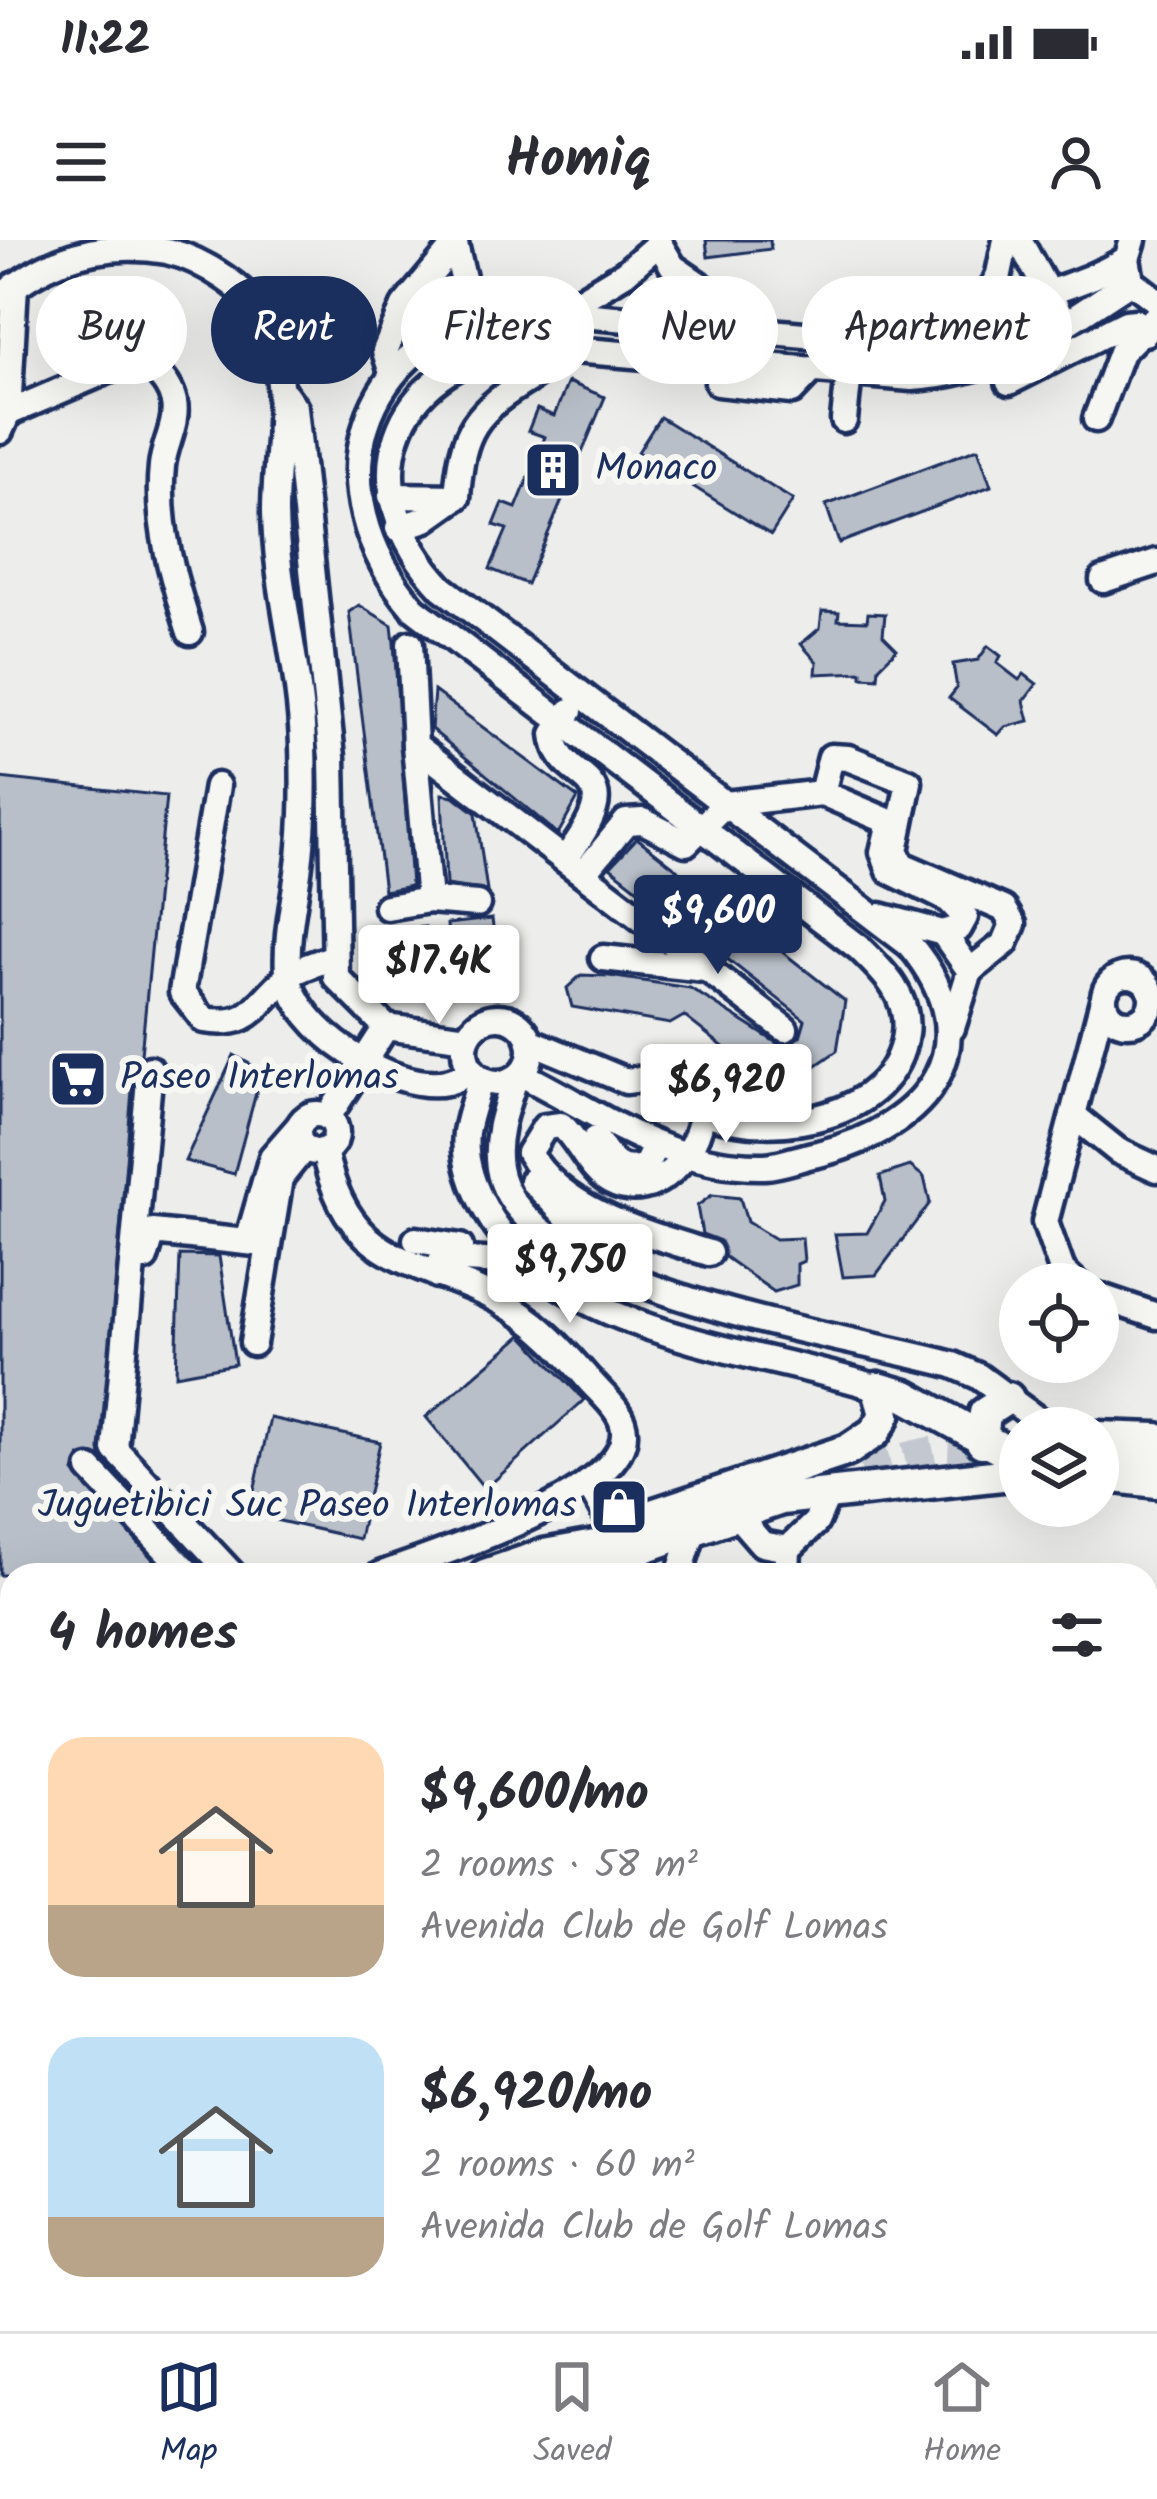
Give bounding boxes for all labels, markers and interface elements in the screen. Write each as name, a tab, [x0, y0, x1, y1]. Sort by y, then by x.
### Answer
text: 11:22	[60, 6, 151, 78]
text: Homiq	[505, 119, 652, 205]
icon: menu	[48, 129, 114, 195]
icon: person	[1043, 129, 1109, 195]
chip: Buy	[36, 276, 187, 384]
chip: Rent	[211, 276, 377, 384]
chip: Filters	[401, 276, 594, 384]
chip: New	[618, 276, 778, 384]
chip: Apartment	[802, 276, 1072, 384]
building icon: Monaco	[522, 439, 584, 501]
place label: Monaco	[595, 439, 718, 501]
pin: $9,600	[620, 875, 816, 977]
text: $9,600	[661, 883, 775, 945]
pin: $17.4K	[341, 925, 537, 1027]
text: $17.4K	[385, 933, 493, 995]
pin: $6,920	[628, 1044, 824, 1146]
supermarket icon: Paseo Interlomas	[47, 1048, 109, 1110]
place label: Paseo Interlomas	[120, 1048, 399, 1110]
text: $6,920	[668, 1052, 784, 1114]
pin: $9,750	[472, 1224, 668, 1326]
text: $9,750	[514, 1232, 626, 1294]
map controls	[999, 1263, 1119, 1527]
button: locate	[999, 1263, 1119, 1383]
button: layers	[999, 1407, 1119, 1527]
place label: Juguetibici Suc Paseo Interlomas	[38, 1476, 577, 1538]
shop icon: Juguetibici Suc Paseo Interlomas	[588, 1476, 650, 1538]
text: 4 homes	[48, 1595, 238, 1676]
icon: filters	[1044, 1602, 1110, 1668]
text: $9,600/mo	[420, 1755, 649, 1836]
icon: home	[144, 1785, 288, 1929]
text: 2 rooms · 58 m²	[420, 1836, 698, 1898]
text: Avenida Club de Golf Lomas	[420, 1898, 888, 1960]
text: $6,920/mo	[420, 2055, 652, 2136]
icon: home	[144, 2085, 288, 2229]
text: 2 rooms · 60 m²	[420, 2136, 695, 2198]
text: Avenida Club de Golf Lomas	[420, 2198, 888, 2260]
tab: Map	[156, 2354, 222, 2479]
tab: Saved	[533, 2354, 612, 2479]
tab: Home	[923, 2354, 1001, 2479]

